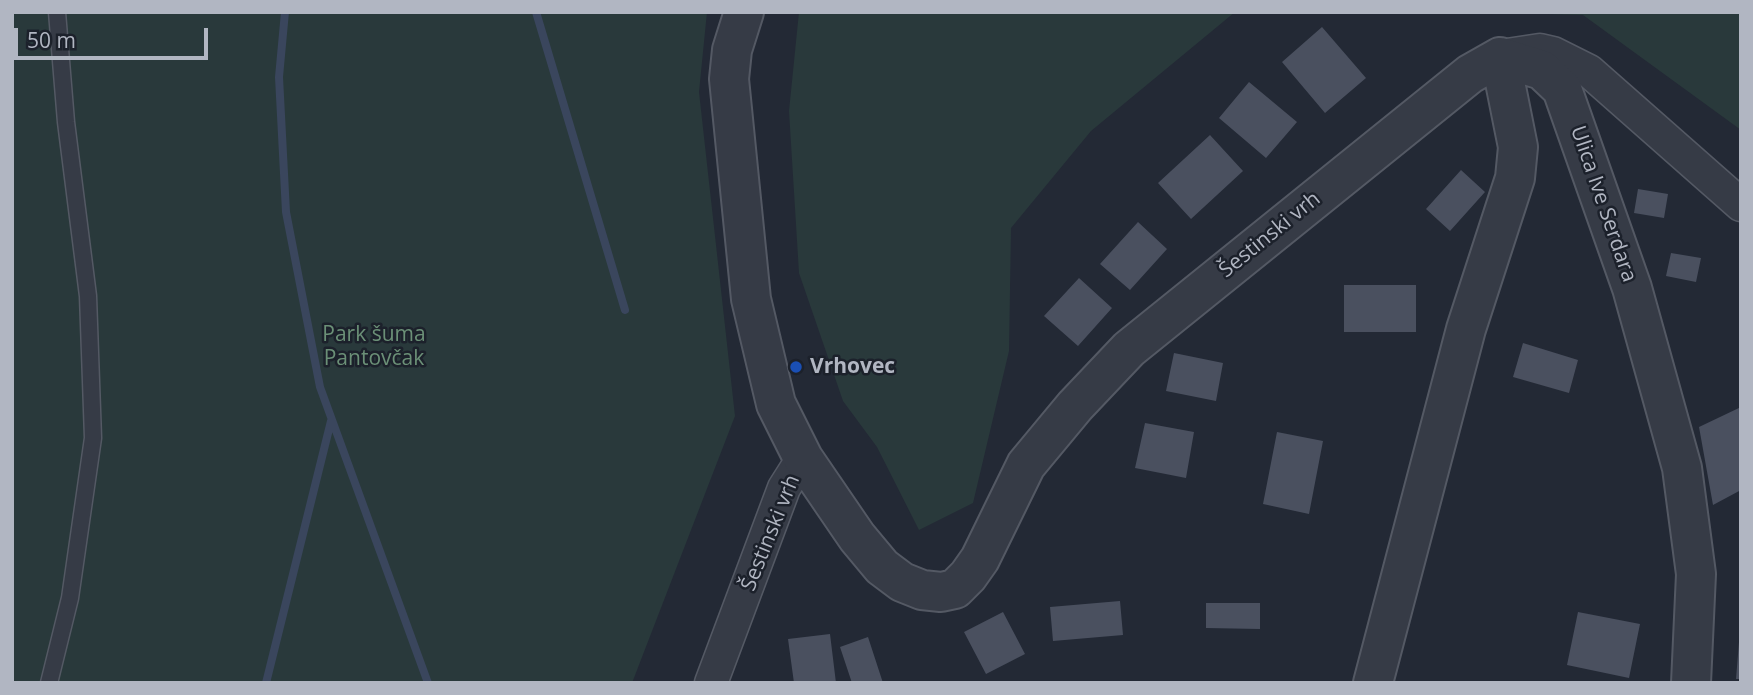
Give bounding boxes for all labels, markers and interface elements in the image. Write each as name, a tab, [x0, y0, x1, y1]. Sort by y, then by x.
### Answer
scale bar	[18, 14, 212, 58]
text: 50 m	[27, 26, 76, 54]
street label: Ulica Ive Serdara	[1564, 123, 1642, 285]
street label: Šestinski vrh	[1214, 187, 1326, 283]
park label: Park šuma Pantovčak	[322, 322, 426, 372]
place label: Vrhovec	[810, 354, 895, 380]
marker: Vrhovec	[788, 359, 804, 375]
street label: Šestinski vrh	[736, 471, 806, 595]

